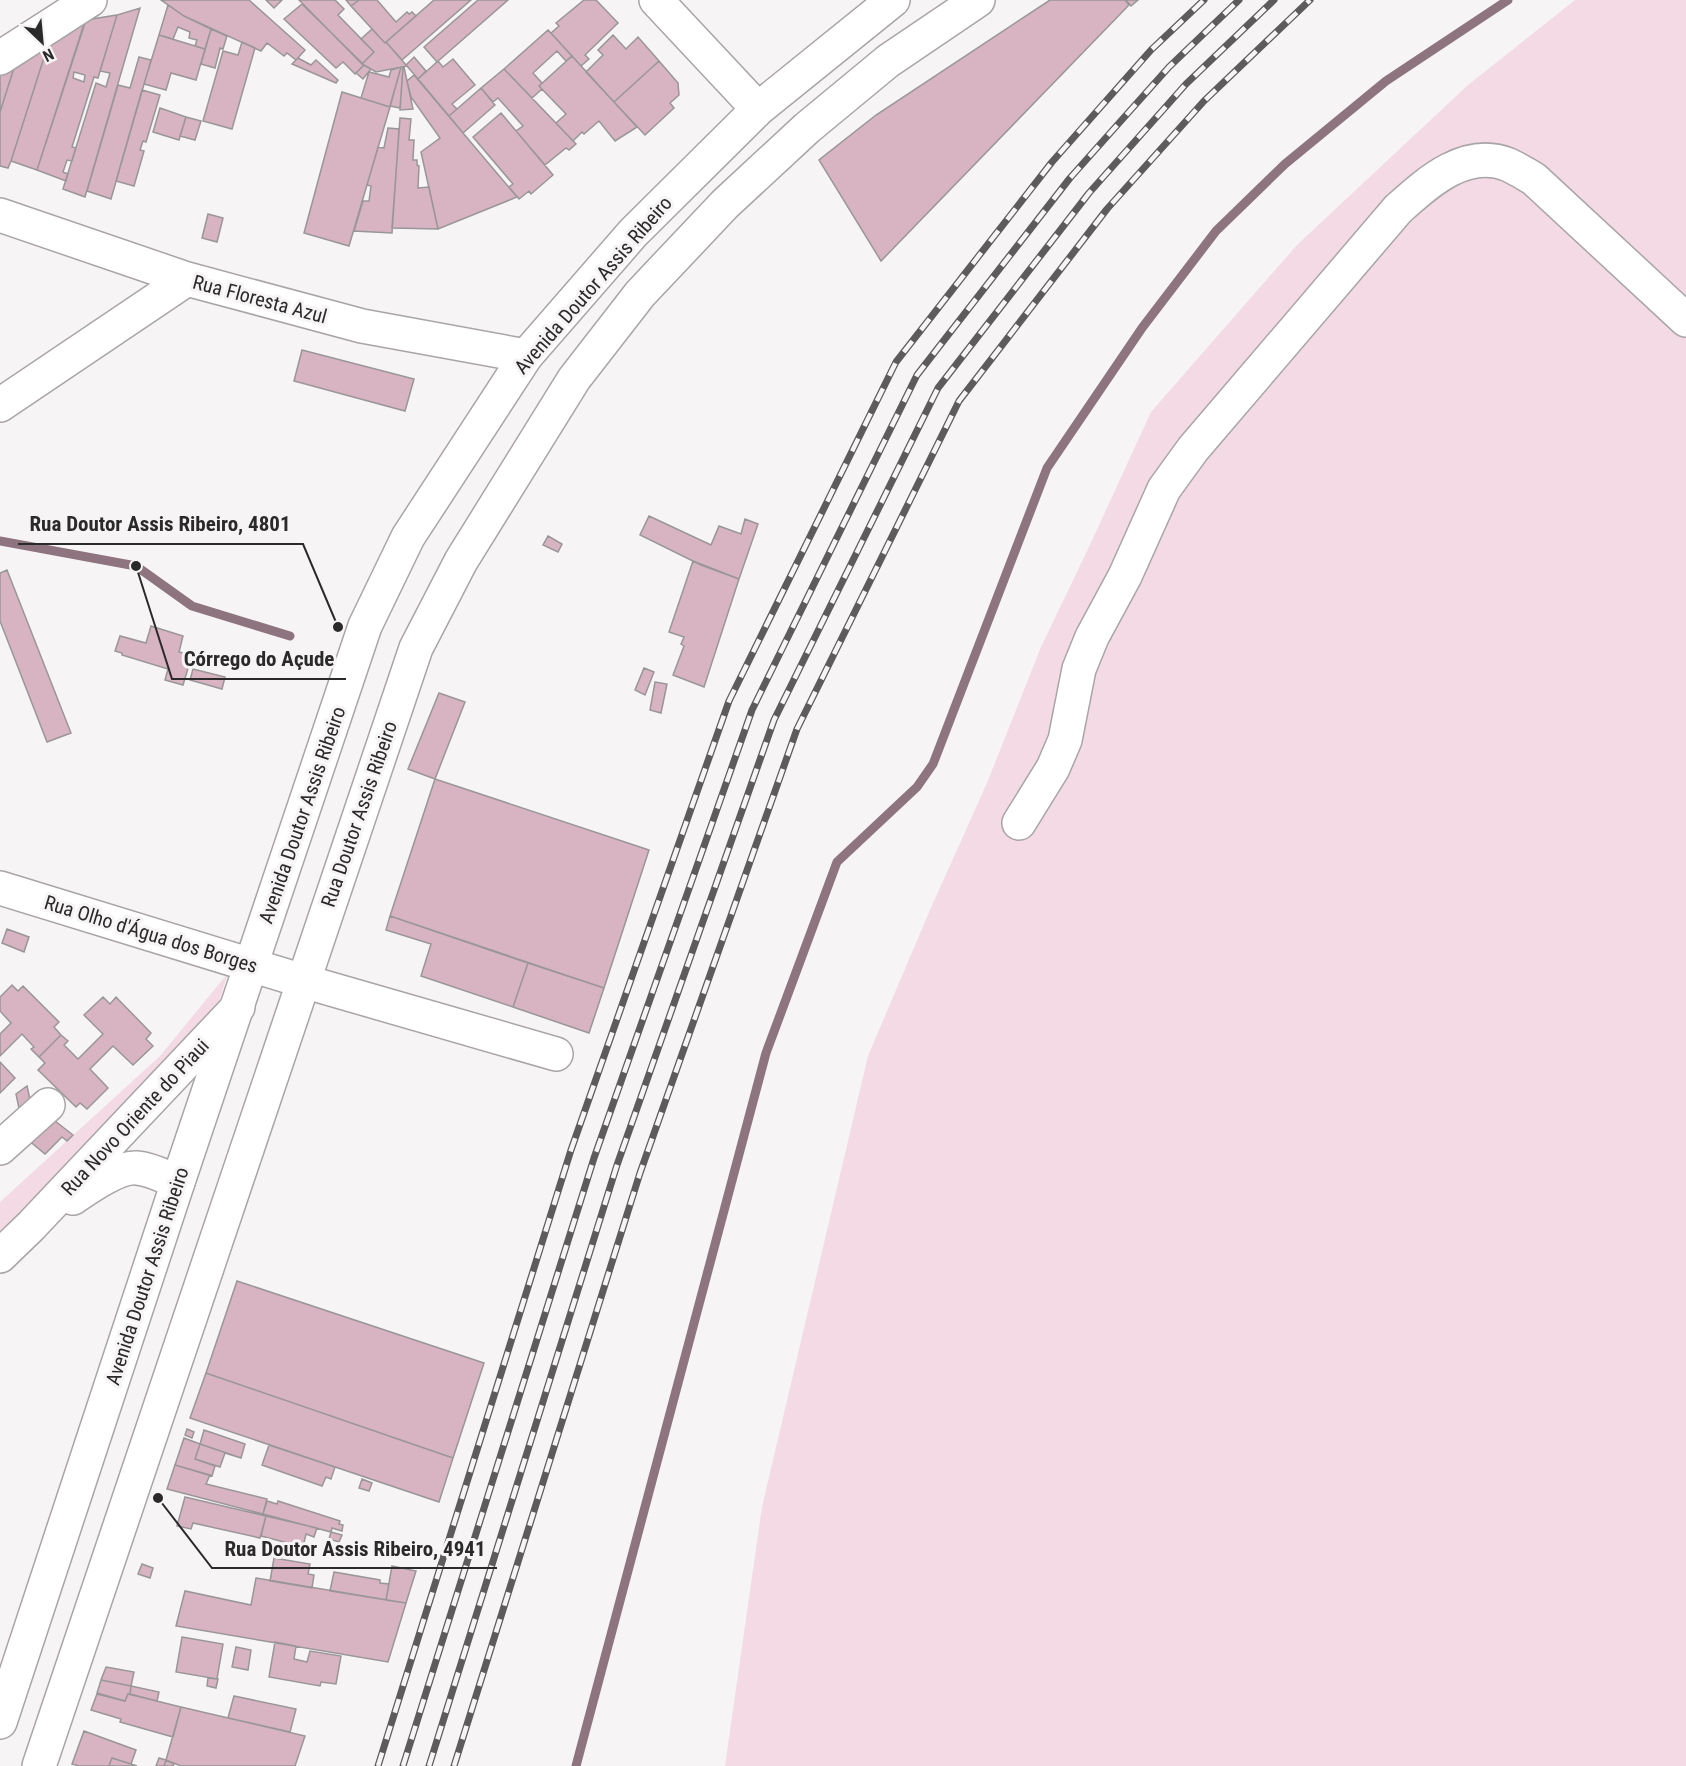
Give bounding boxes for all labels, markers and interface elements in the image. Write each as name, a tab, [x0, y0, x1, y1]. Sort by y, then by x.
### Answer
north arrow	[12, 12, 72, 72]
text: N	[40, 44, 57, 66]
street label: Avenida Doutor Assis Ribeiro	[509, 191, 677, 379]
street label: Rua Floresta Azul	[190, 270, 330, 328]
callout: Rua Doutor Assis Ribeiro, 4801	[18, 505, 303, 544]
text: Rua Doutor Assis Ribeiro, 4801	[29, 512, 291, 536]
callout: Córrego do Açude	[172, 640, 346, 679]
text: Córrego do Açude	[184, 647, 334, 671]
street label: Avenida Doutor Assis Ribeiro	[254, 703, 350, 927]
street label: Rua Doutor Assis Ribeiro	[316, 718, 402, 910]
street label: Rua Olho d'Água dos Borges	[41, 890, 261, 978]
street label: Rua Novo Oriente do Piaui	[56, 1034, 214, 1200]
street label: Avenida Doutor Assis Ribeiro	[100, 1164, 194, 1388]
callout: Rua Doutor Assis Ribeiro, 4941	[212, 1529, 497, 1568]
text: Rua Doutor Assis Ribeiro, 4941	[224, 1537, 486, 1561]

